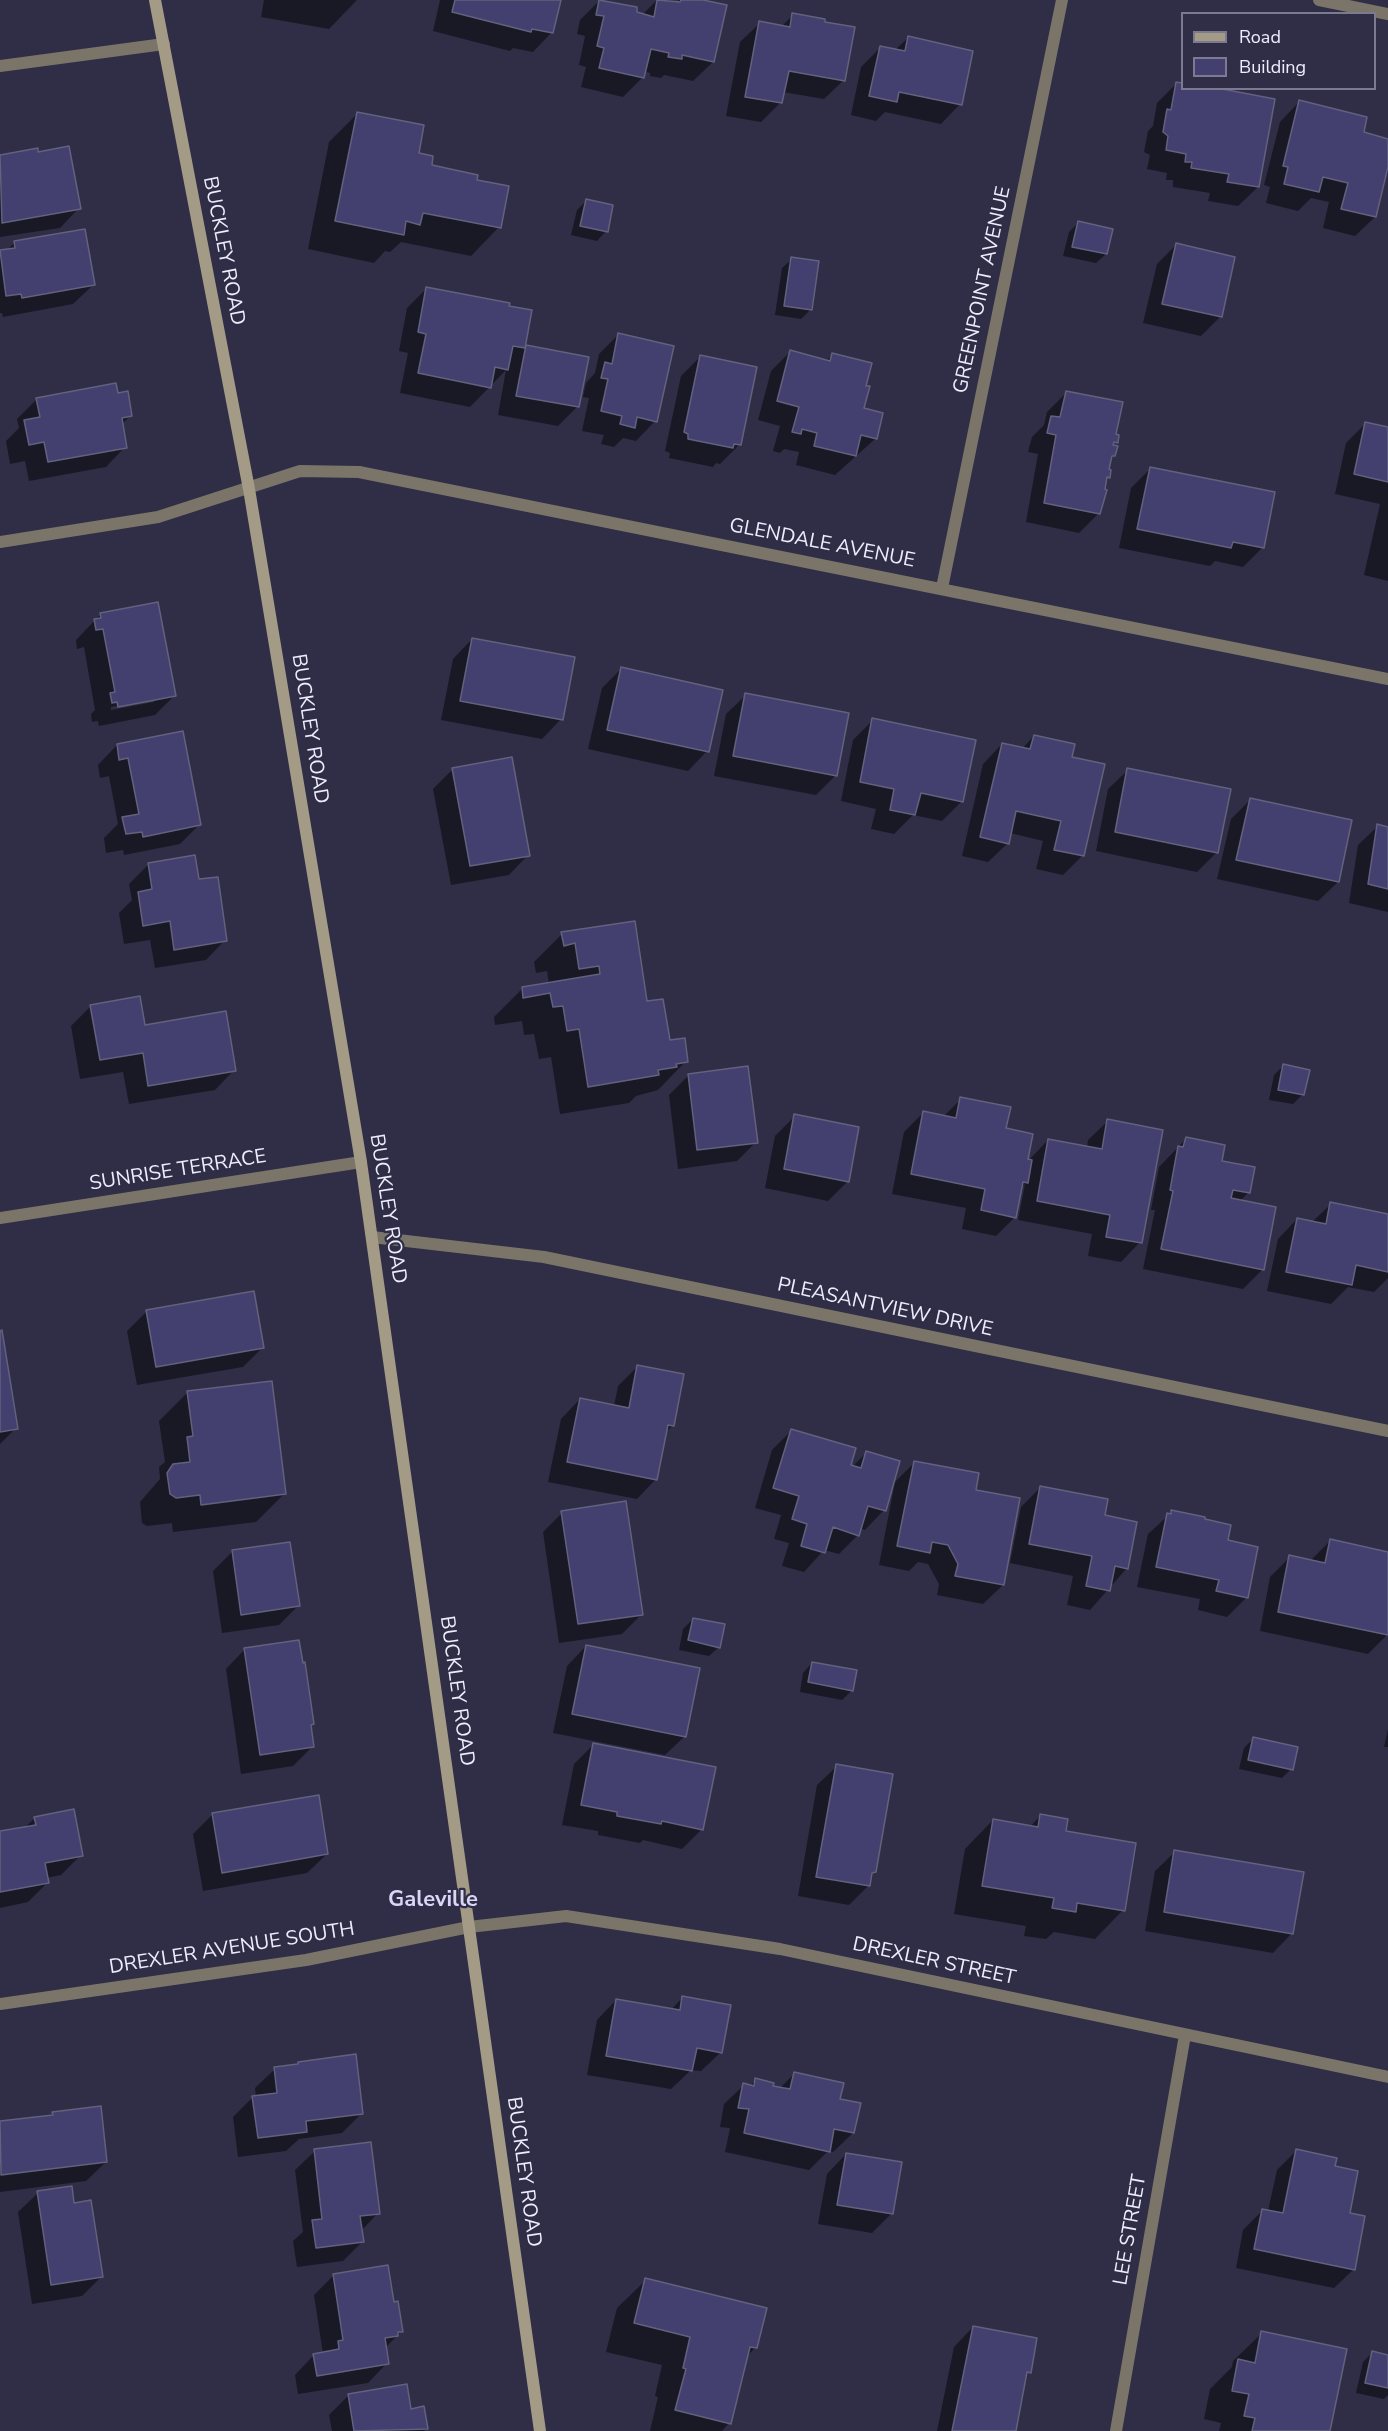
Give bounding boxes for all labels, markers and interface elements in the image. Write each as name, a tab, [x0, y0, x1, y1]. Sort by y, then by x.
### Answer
legend	[1181, 12, 1376, 90]
text: Road	[1239, 25, 1281, 49]
text: Building	[1239, 55, 1306, 79]
street label: BUCKLEY ROAD	[197, 174, 249, 328]
street label: GREENPOINT AVENUE	[949, 184, 1017, 396]
street label: GLENDALE AVENUE	[727, 514, 917, 574]
street label: BUCKLEY ROAD	[285, 652, 333, 806]
street label: BUCKLEY ROAD	[363, 1132, 411, 1286]
street label: SUNRISE TERRACE	[88, 1145, 268, 1197]
street label: PLEASANTVIEW DRIVE	[775, 1273, 995, 1343]
street label: BUCKLEY ROAD	[434, 1614, 478, 1768]
district label: Galeville	[388, 1888, 478, 1914]
street label: DREXLER AVENUE SOUTH	[107, 1918, 357, 1980]
street label: DREXLER STREET	[850, 1933, 1018, 1991]
street label: BUCKLEY ROAD	[501, 2095, 545, 2249]
street label: LEE STREET	[1109, 2173, 1153, 2287]

